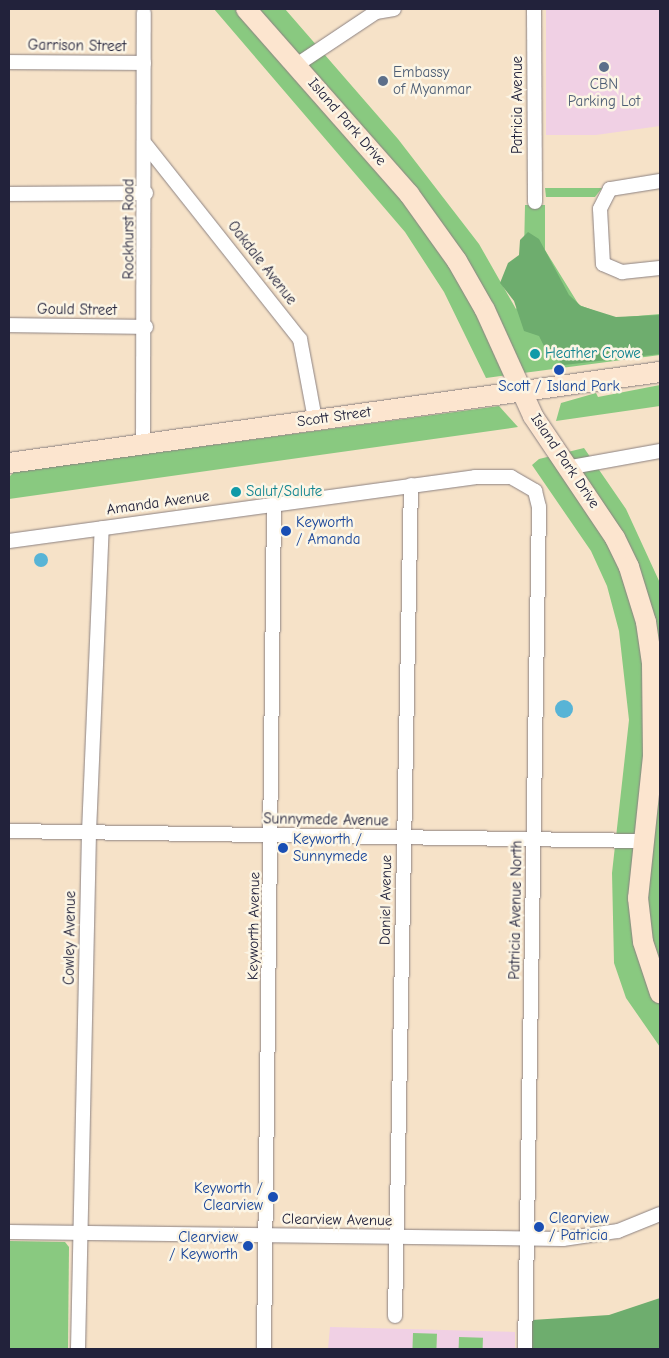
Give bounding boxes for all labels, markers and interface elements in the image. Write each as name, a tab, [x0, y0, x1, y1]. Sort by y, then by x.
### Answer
street label: Garrison Street	[27, 36, 127, 56]
street label: Patricia Avenue	[509, 56, 527, 154]
marker: CBN Parking Lot	[598, 61, 610, 73]
place label: Embassy of Myanmar	[393, 63, 471, 98]
street label: Island Park Drive	[304, 74, 390, 170]
marker: Embassy of Myanmar	[377, 75, 389, 87]
place label: CBN Parking Lot	[568, 75, 640, 110]
street label: Rockhurst Road	[120, 179, 138, 279]
street label: Oakdale Avenue	[224, 217, 300, 309]
street label: Gould Street	[37, 300, 117, 320]
place label: Heather Crowe	[545, 345, 641, 363]
marker: Heather Crowe	[529, 348, 541, 360]
marker: Scott / Island Park	[553, 364, 565, 376]
place label: Scott / Island Park	[498, 378, 620, 396]
street label: Scott Street	[296, 403, 372, 431]
street label: Island Park Drive	[527, 410, 603, 512]
place label: Salut/Salute	[246, 483, 322, 501]
marker: Salut/Salute	[230, 486, 242, 498]
street label: Amanda Avenue	[105, 487, 211, 519]
place label: Keyworth / Amanda	[296, 513, 360, 548]
marker: Keyworth / Amanda	[280, 525, 292, 537]
street label: Sunnymede Avenue	[263, 810, 389, 830]
place label: Keyworth / Sunnymede	[293, 830, 368, 865]
street label: Patricia Avenue North	[506, 840, 526, 980]
marker: Keyworth / Sunnymede	[277, 842, 289, 854]
street label: Daniel Avenue	[376, 855, 396, 945]
street label: Keyworth Avenue	[244, 872, 264, 980]
street label: Cowley Avenue	[60, 891, 80, 985]
place label: Keyworth / Clearview	[194, 1179, 263, 1214]
marker: Keyworth / Clearview	[267, 1191, 279, 1203]
place label: Clearview / Patricia	[549, 1209, 609, 1244]
street label: Clearview Avenue	[282, 1210, 392, 1230]
marker: Clearview / Patricia	[533, 1221, 545, 1233]
place label: Clearview / Keyworth	[169, 1228, 238, 1263]
marker: Clearview / Keyworth	[242, 1240, 254, 1252]

